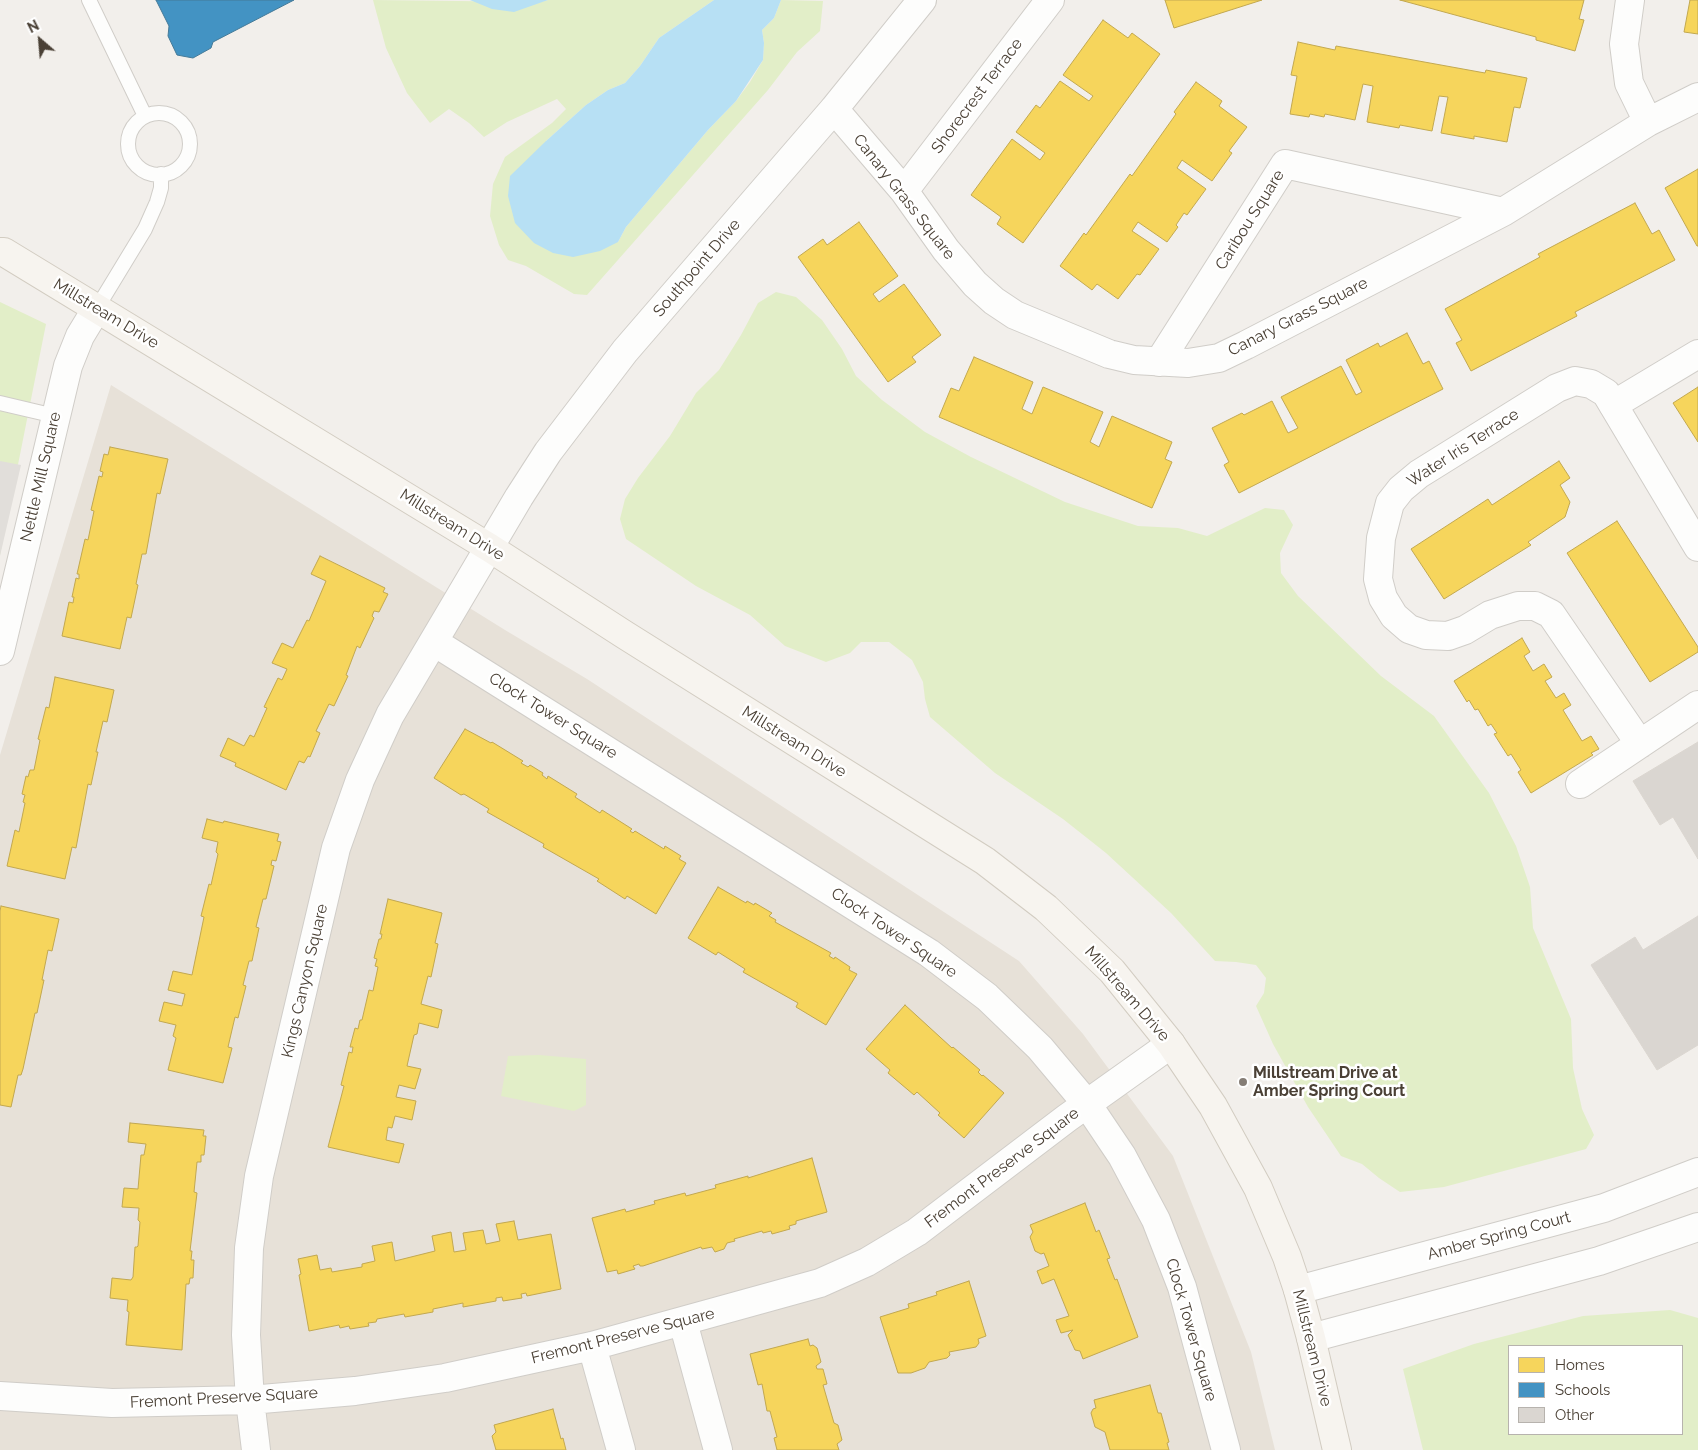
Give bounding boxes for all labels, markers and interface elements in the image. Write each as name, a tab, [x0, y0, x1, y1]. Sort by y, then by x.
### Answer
north arrow	[15, 15, 65, 65]
text: N	[25, 17, 42, 36]
street label: Shorecrest Terrace	[927, 35, 1027, 157]
street label: Canary Grass Square	[849, 130, 959, 264]
street label: Caribou Square	[1212, 166, 1288, 274]
street label: Southpoint Drive	[649, 215, 745, 321]
street label: Canary Grass Square	[1225, 273, 1371, 361]
street label: Millstream Drive	[50, 275, 162, 353]
street label: Water Iris Terrace	[1404, 405, 1522, 491]
street label: Nettle Mill Square	[17, 410, 65, 544]
street label: Millstream Drive	[396, 485, 508, 565]
street label: Clock Tower Square	[485, 669, 621, 763]
street label: Millstream Drive	[738, 702, 850, 782]
street label: Clock Tower Square	[827, 884, 961, 982]
street label: Kings Canyon Square	[278, 902, 332, 1060]
street label: Millstream Drive	[1080, 943, 1174, 1045]
place label: Millstream Drive at Amber Spring Court	[1253, 1063, 1405, 1101]
marker: Millstream Drive at Amber Spring Court	[1237, 1076, 1249, 1088]
street label: Fremont Preserve Square	[921, 1104, 1083, 1232]
street label: Amber Spring Court	[1425, 1208, 1573, 1264]
street label: Clock Tower Square	[1161, 1256, 1221, 1404]
street label: Millstream Drive	[1288, 1288, 1336, 1408]
street label: Fremont Preserve Square	[529, 1304, 717, 1368]
legend	[1508, 1345, 1683, 1435]
text: Homes	[1555, 1356, 1605, 1374]
text: Schools	[1555, 1381, 1610, 1399]
street label: Fremont Preserve Square	[130, 1383, 318, 1413]
text: Other	[1555, 1406, 1594, 1424]

